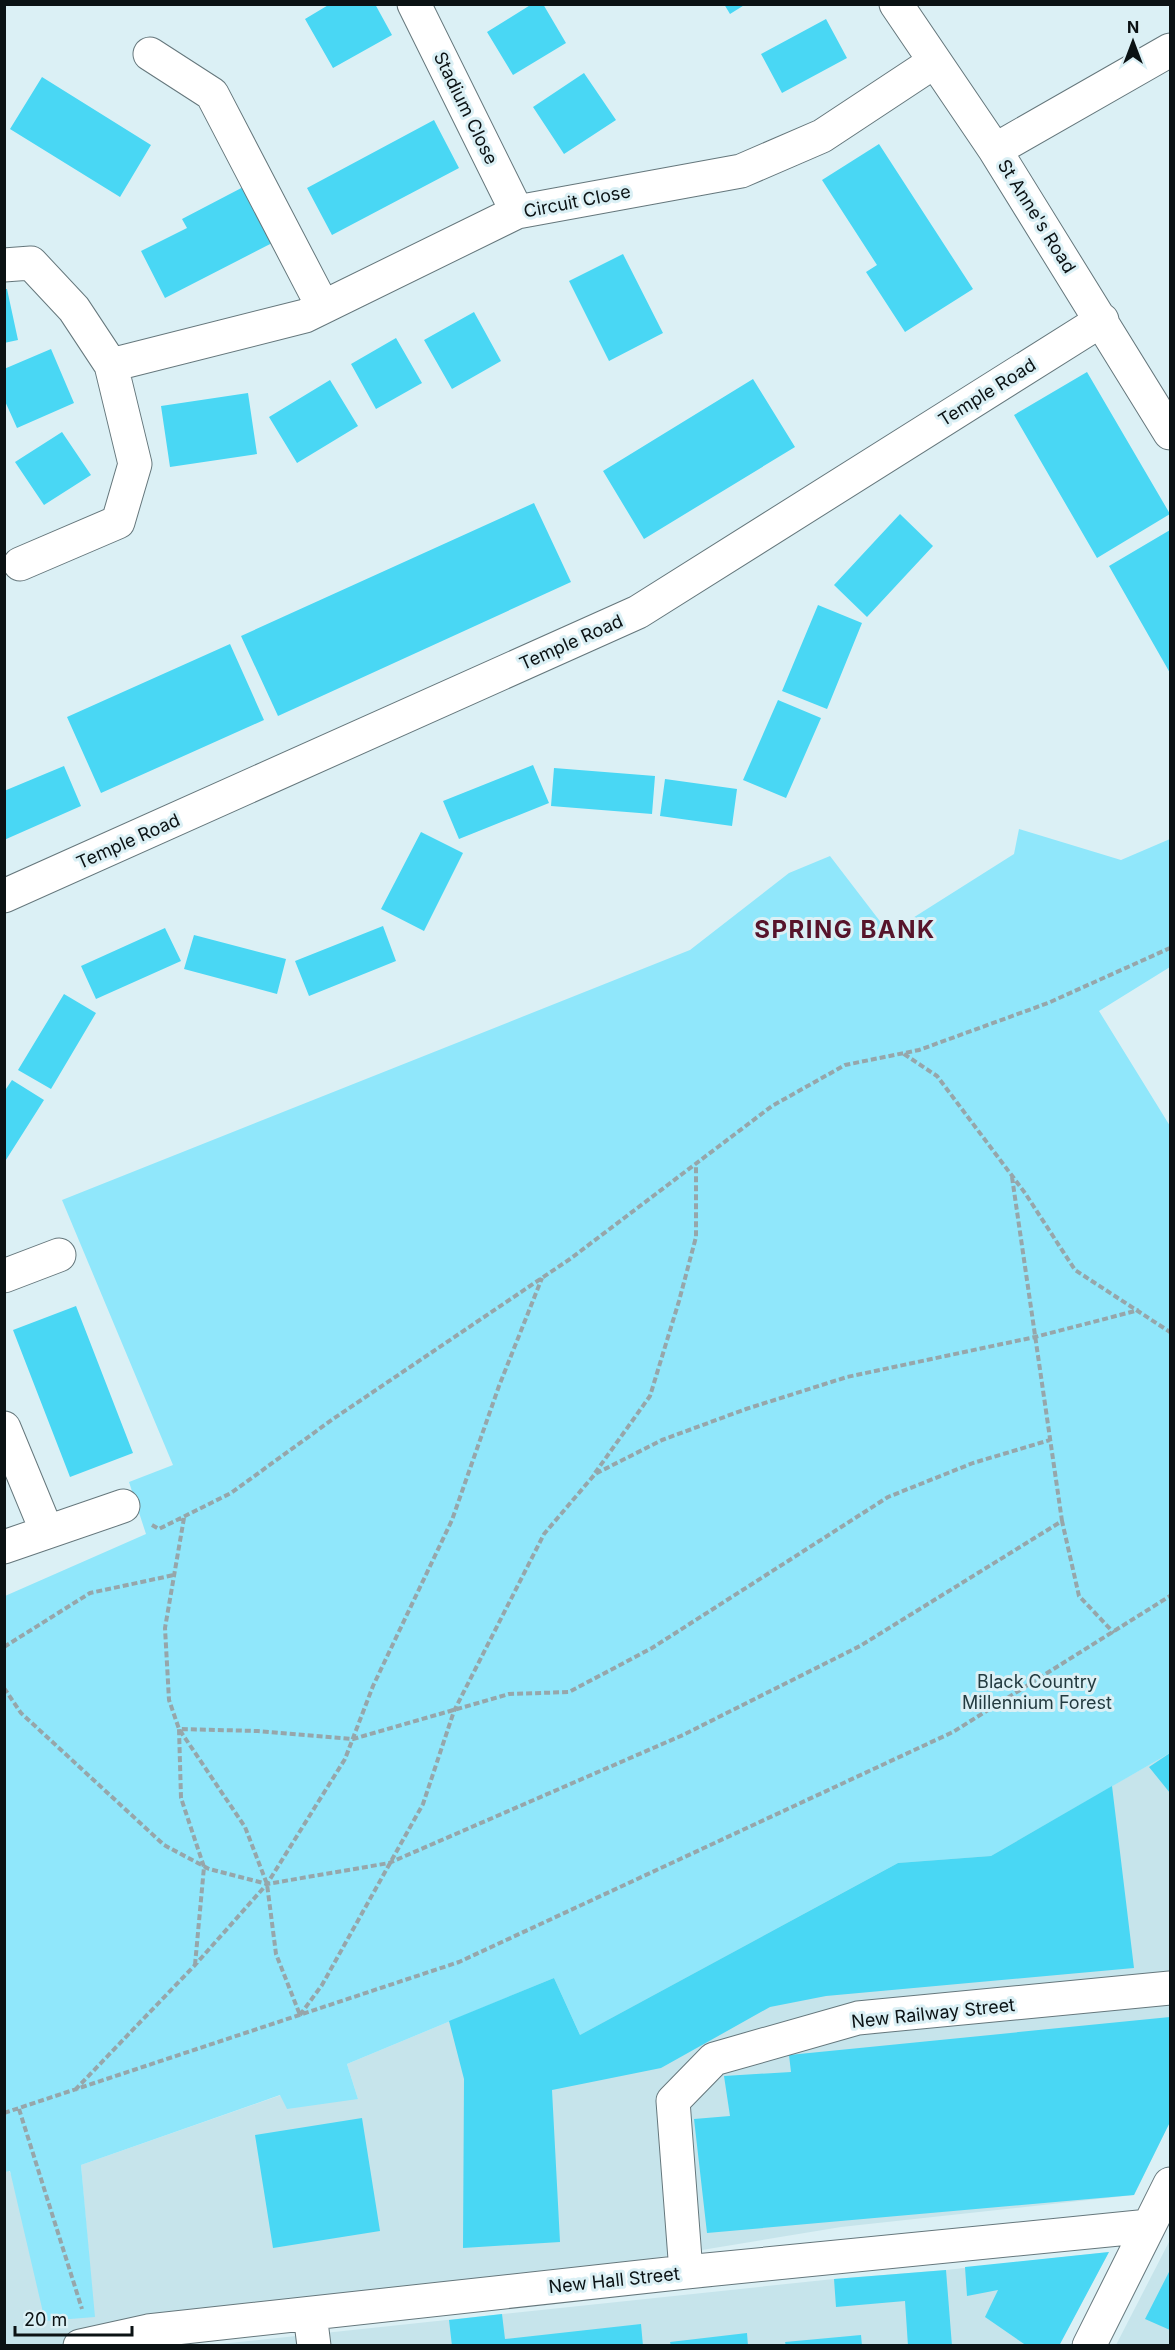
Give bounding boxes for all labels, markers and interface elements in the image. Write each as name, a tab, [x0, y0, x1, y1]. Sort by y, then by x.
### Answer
north arrow	[1103, 12, 1163, 72]
text: N	[1127, 17, 1139, 37]
street label: Stadium Close	[430, 48, 502, 168]
street label: St Anne's Road	[994, 155, 1080, 277]
street label: Circuit Close	[522, 180, 632, 222]
street label: Temple Road	[934, 354, 1040, 430]
street label: Temple Road	[516, 610, 626, 674]
street label: Temple Road	[73, 809, 183, 873]
district label: SPRING BANK	[754, 915, 936, 944]
park label: Black Country Millennium Forest	[962, 1671, 1112, 1713]
street label: New Railway Street	[850, 1994, 1016, 2032]
street label: New Hall Street	[547, 2263, 681, 2297]
scale bar	[15, 2299, 132, 2337]
text: 20 m	[24, 2309, 67, 2330]

